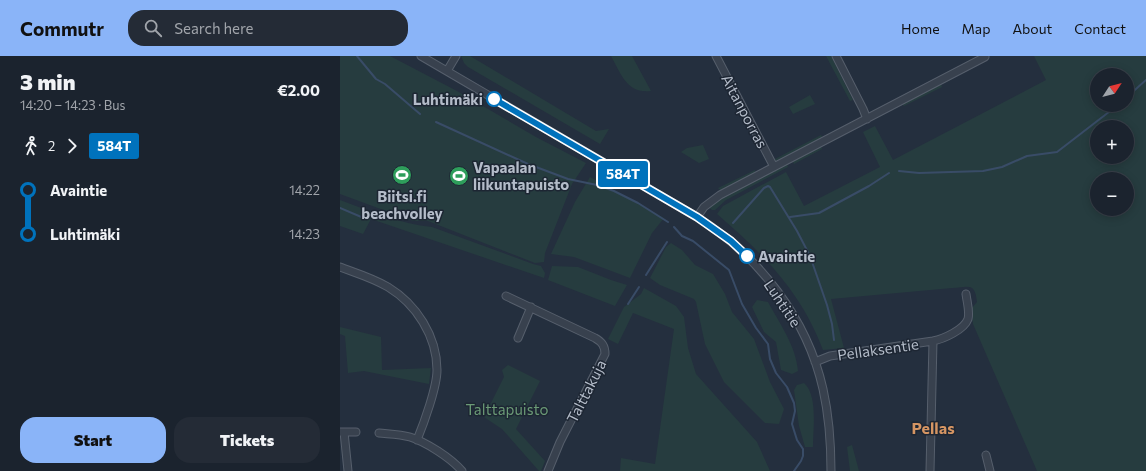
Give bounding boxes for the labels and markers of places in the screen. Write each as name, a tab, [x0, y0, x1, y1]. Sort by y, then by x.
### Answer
place label: Luhtimäki	[413, 90, 483, 108]
marker: Luhtimäki	[486, 91, 502, 107]
place label: Vapaalan liikuntapuisto	[473, 158, 569, 193]
sports icon: Biitsi.fi beachvolley	[391, 164, 413, 186]
sports icon: Vapaalan liikuntapuisto	[448, 165, 470, 187]
place label: Biitsi.fi beachvolley	[361, 187, 443, 222]
place label: Avaintie	[758, 247, 815, 265]
marker: Avaintie	[739, 248, 755, 264]

